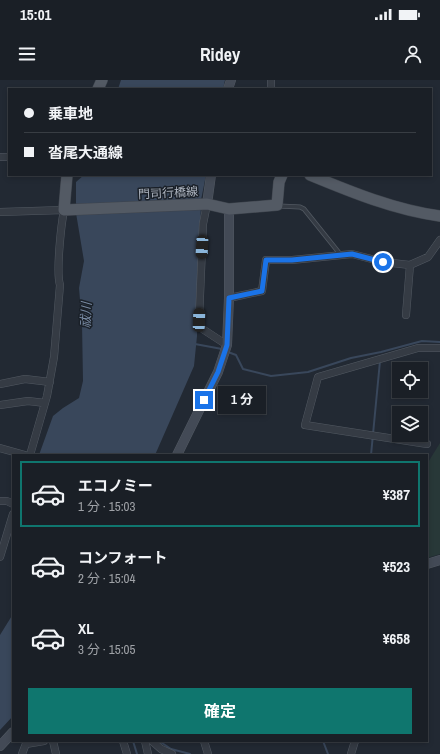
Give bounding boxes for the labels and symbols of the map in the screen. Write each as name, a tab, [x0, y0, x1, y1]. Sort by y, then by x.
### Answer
street label: 門司行橋線	[138, 183, 198, 203]
car	[195, 235, 209, 259]
route start	[374, 253, 392, 271]
water label: 祓川	[77, 300, 95, 328]
car	[193, 308, 205, 332]
callout: 1 分	[218, 386, 266, 414]
route end	[195, 391, 213, 409]

